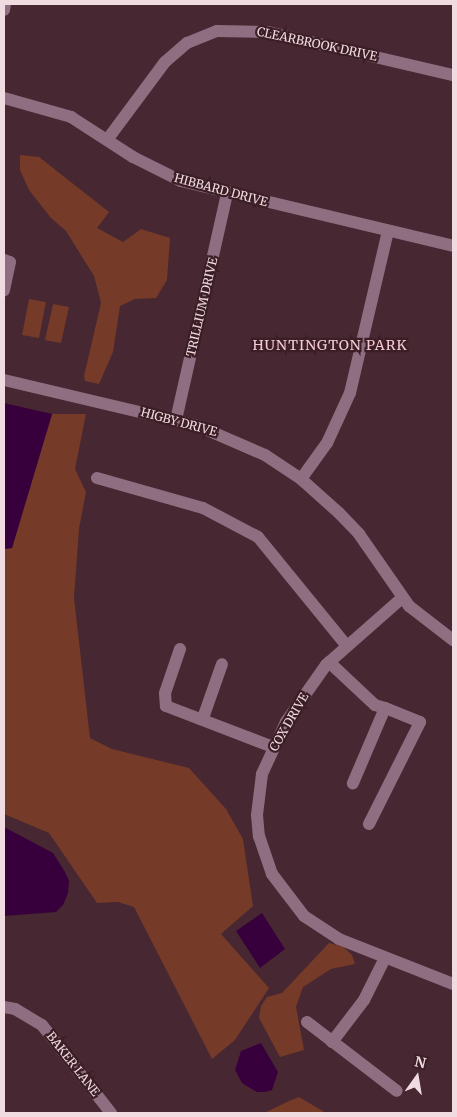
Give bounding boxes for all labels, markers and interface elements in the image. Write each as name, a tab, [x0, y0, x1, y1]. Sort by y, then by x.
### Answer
street label: CLEARBROOK DRIVE	[256, 24, 378, 64]
street label: HIBBARD DRIVE	[173, 171, 269, 209]
street label: TRILLIUM DRIVE	[184, 256, 220, 358]
district label: HUNTINGTON PARK	[251, 337, 409, 353]
street label: HIGBY DRIVE	[139, 405, 219, 439]
street label: COX DRIVE	[267, 690, 311, 754]
street label: BAKER LANE	[44, 1029, 102, 1099]
north arrow	[392, 1052, 442, 1102]
text: N	[413, 1052, 428, 1072]

